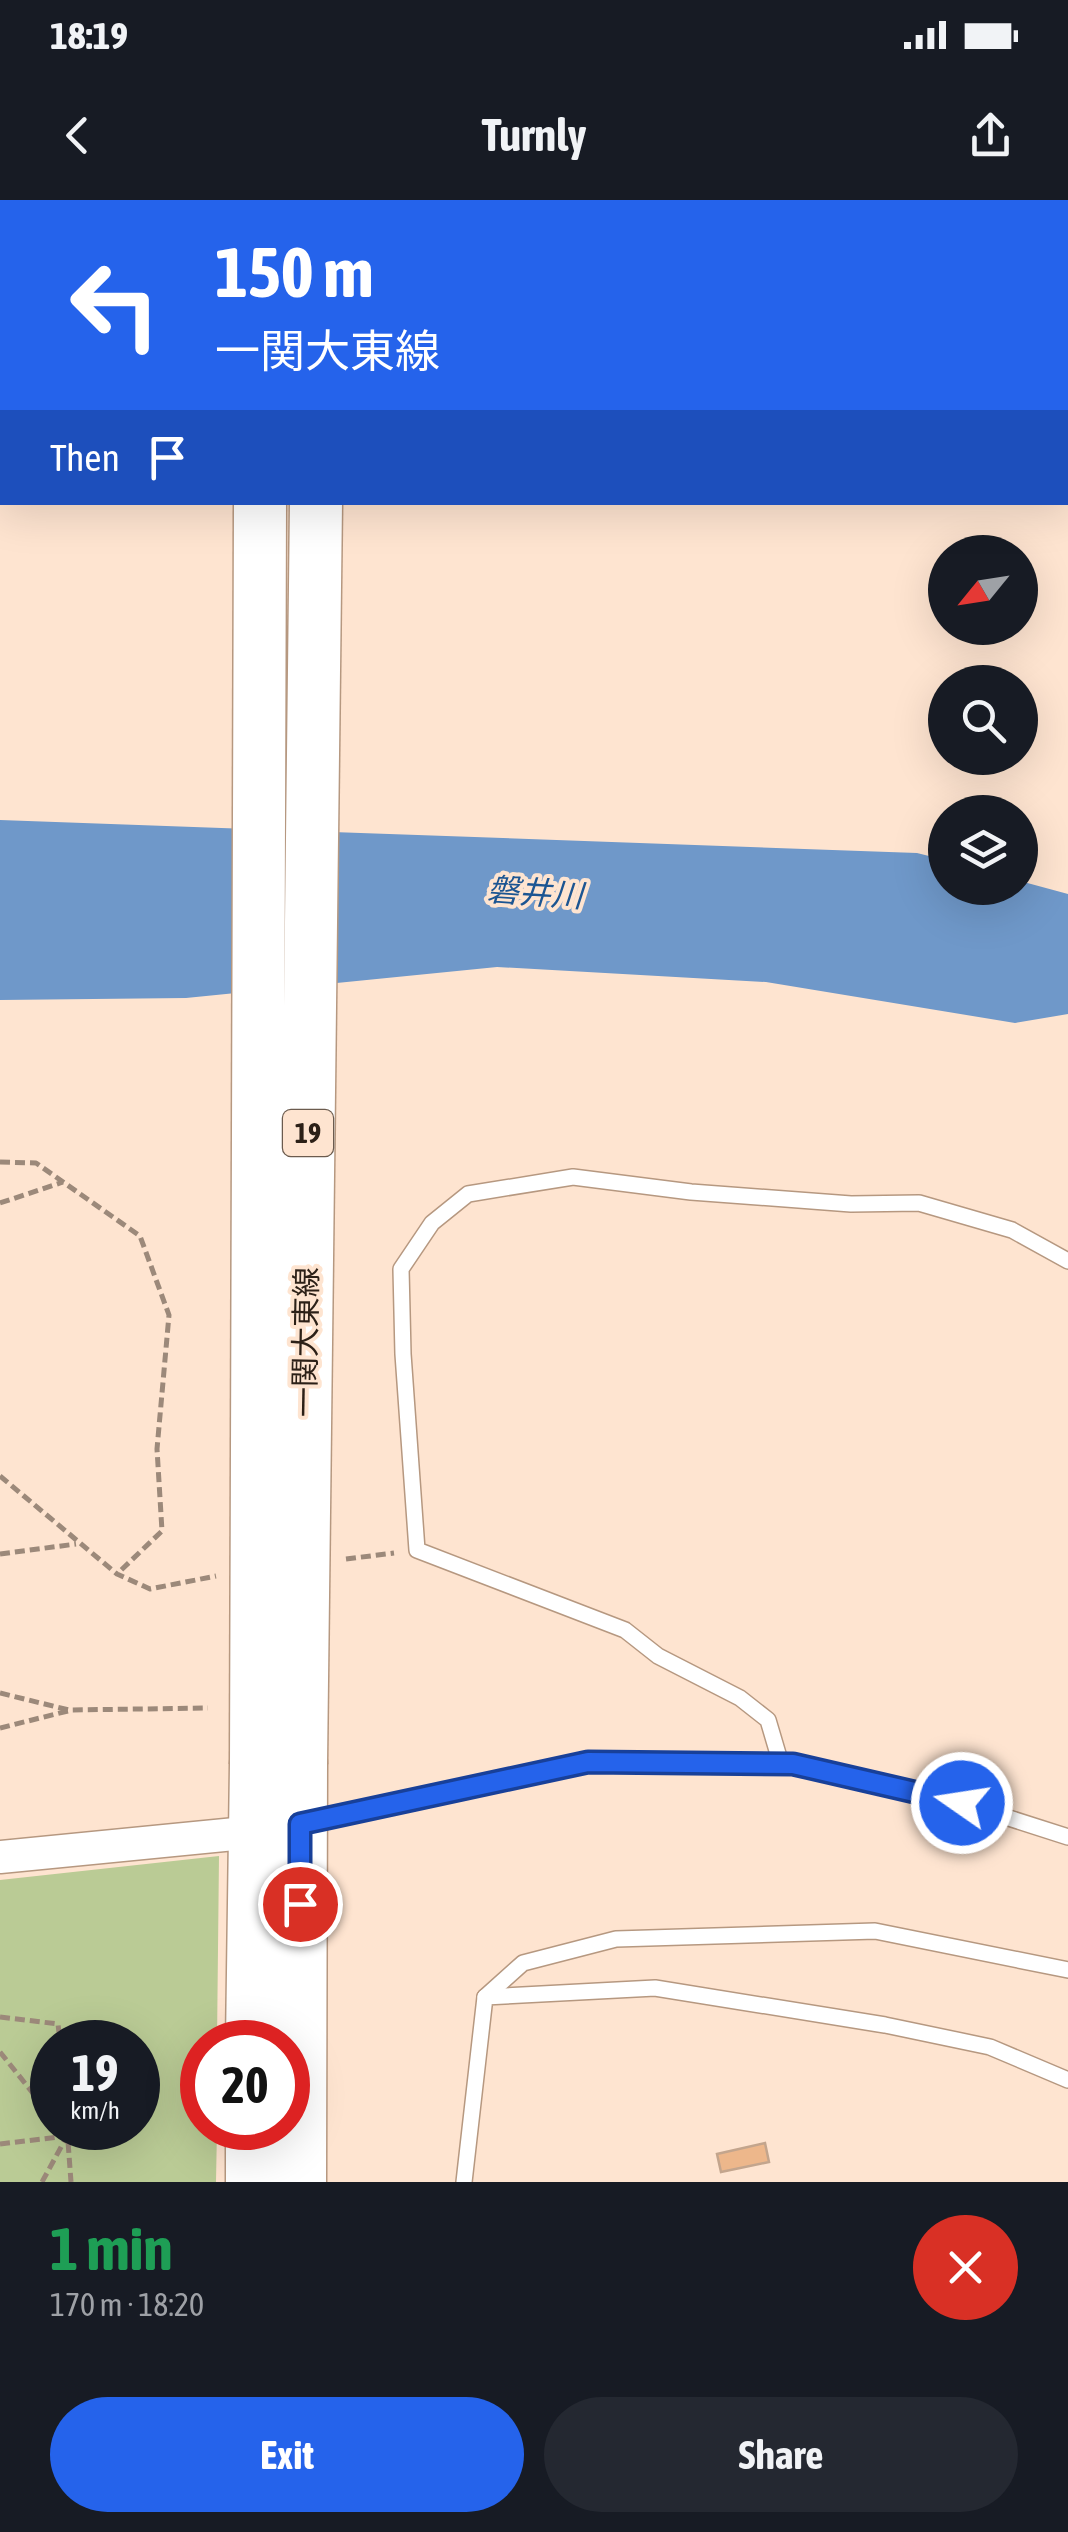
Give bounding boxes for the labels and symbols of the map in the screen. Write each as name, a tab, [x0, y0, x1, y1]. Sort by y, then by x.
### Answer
north arrow	[928, 535, 1038, 645]
water label: 磐井川	[486, 871, 587, 915]
road number: 19	[283, 1110, 333, 1156]
street label: 一関大東線	[287, 1267, 323, 1417]
position arrow	[910, 1751, 1014, 1855]
pin	[258, 1862, 343, 1947]
speed limit sign: 20	[180, 2020, 310, 2150]

